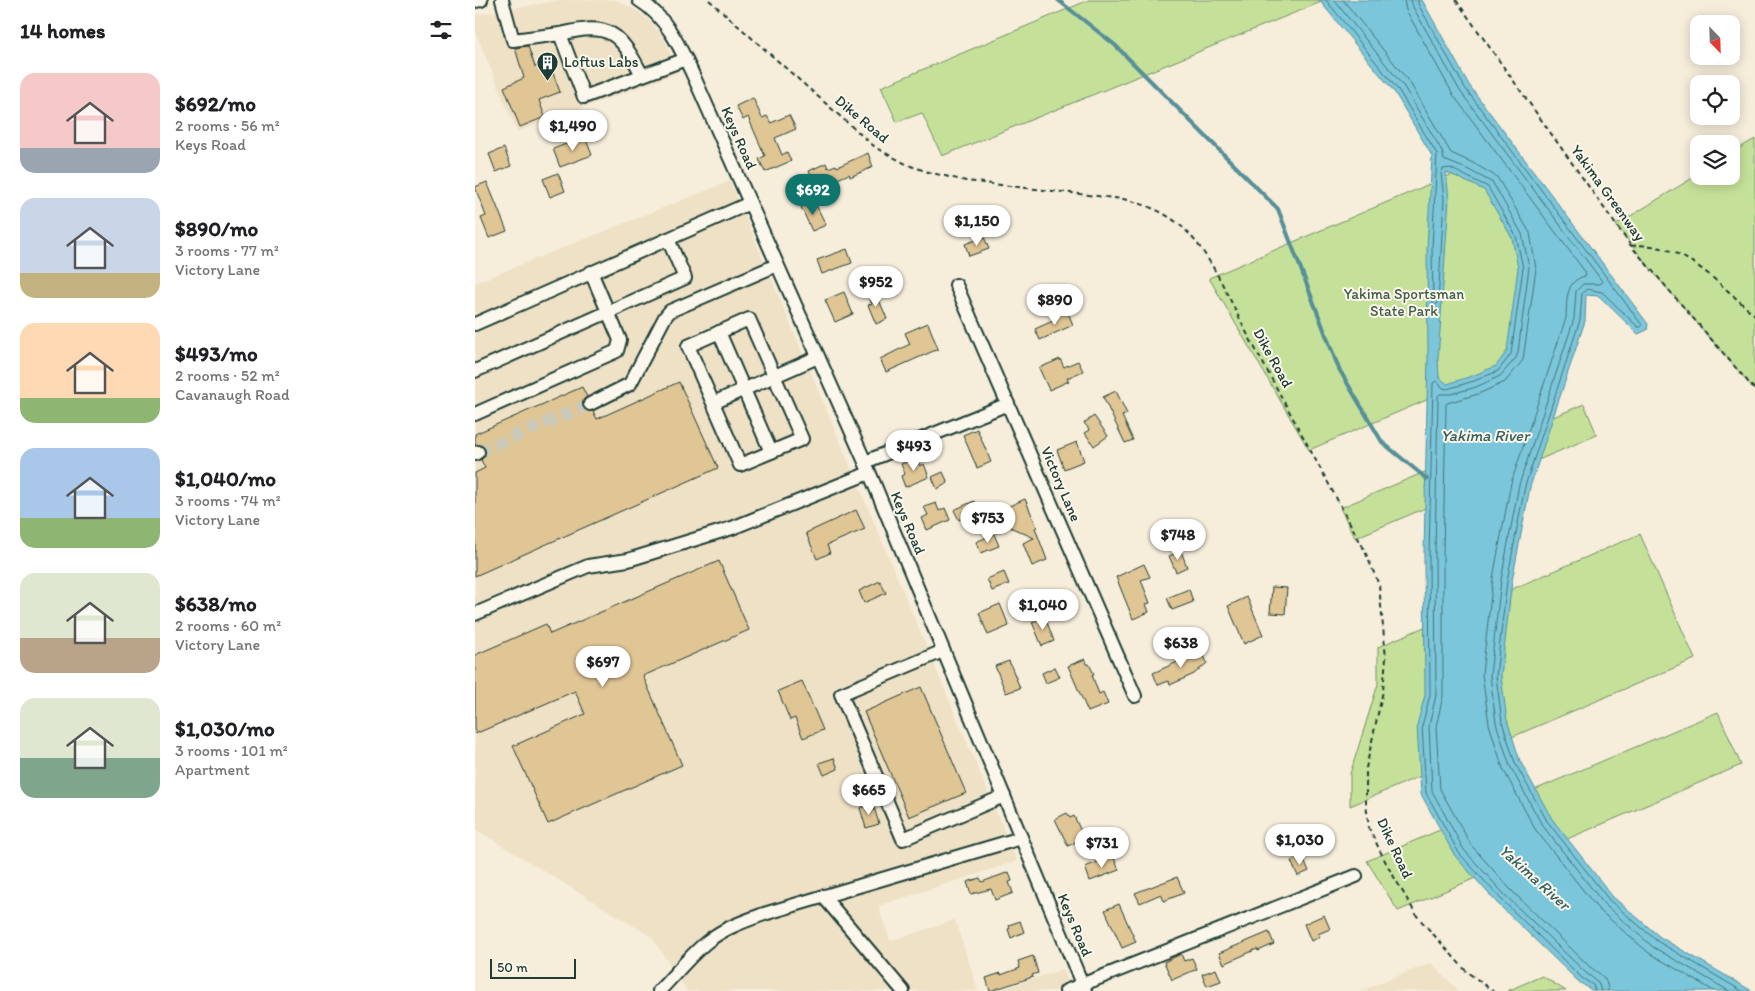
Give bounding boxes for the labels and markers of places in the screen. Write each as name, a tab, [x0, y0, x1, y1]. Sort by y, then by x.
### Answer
building icon: Loftus Labs	[536, 50, 560, 81]
place label: Loftus Labs	[564, 53, 639, 71]
pin: $1,490	[532, 110, 614, 152]
pin: $692	[783, 174, 843, 216]
pin: $1,150	[936, 204, 1018, 247]
pin: $952	[846, 266, 906, 308]
pin: $890	[1025, 284, 1085, 326]
pin: $493	[884, 430, 944, 472]
pin: $753	[958, 502, 1018, 544]
pin: $748	[1148, 518, 1208, 561]
pin: $1,040	[1002, 588, 1084, 631]
pin: $638	[1151, 626, 1211, 669]
pin: $697	[573, 646, 633, 688]
pin: $665	[839, 774, 899, 816]
pin: $1,030	[1259, 824, 1341, 866]
pin: $731	[1072, 826, 1132, 869]

